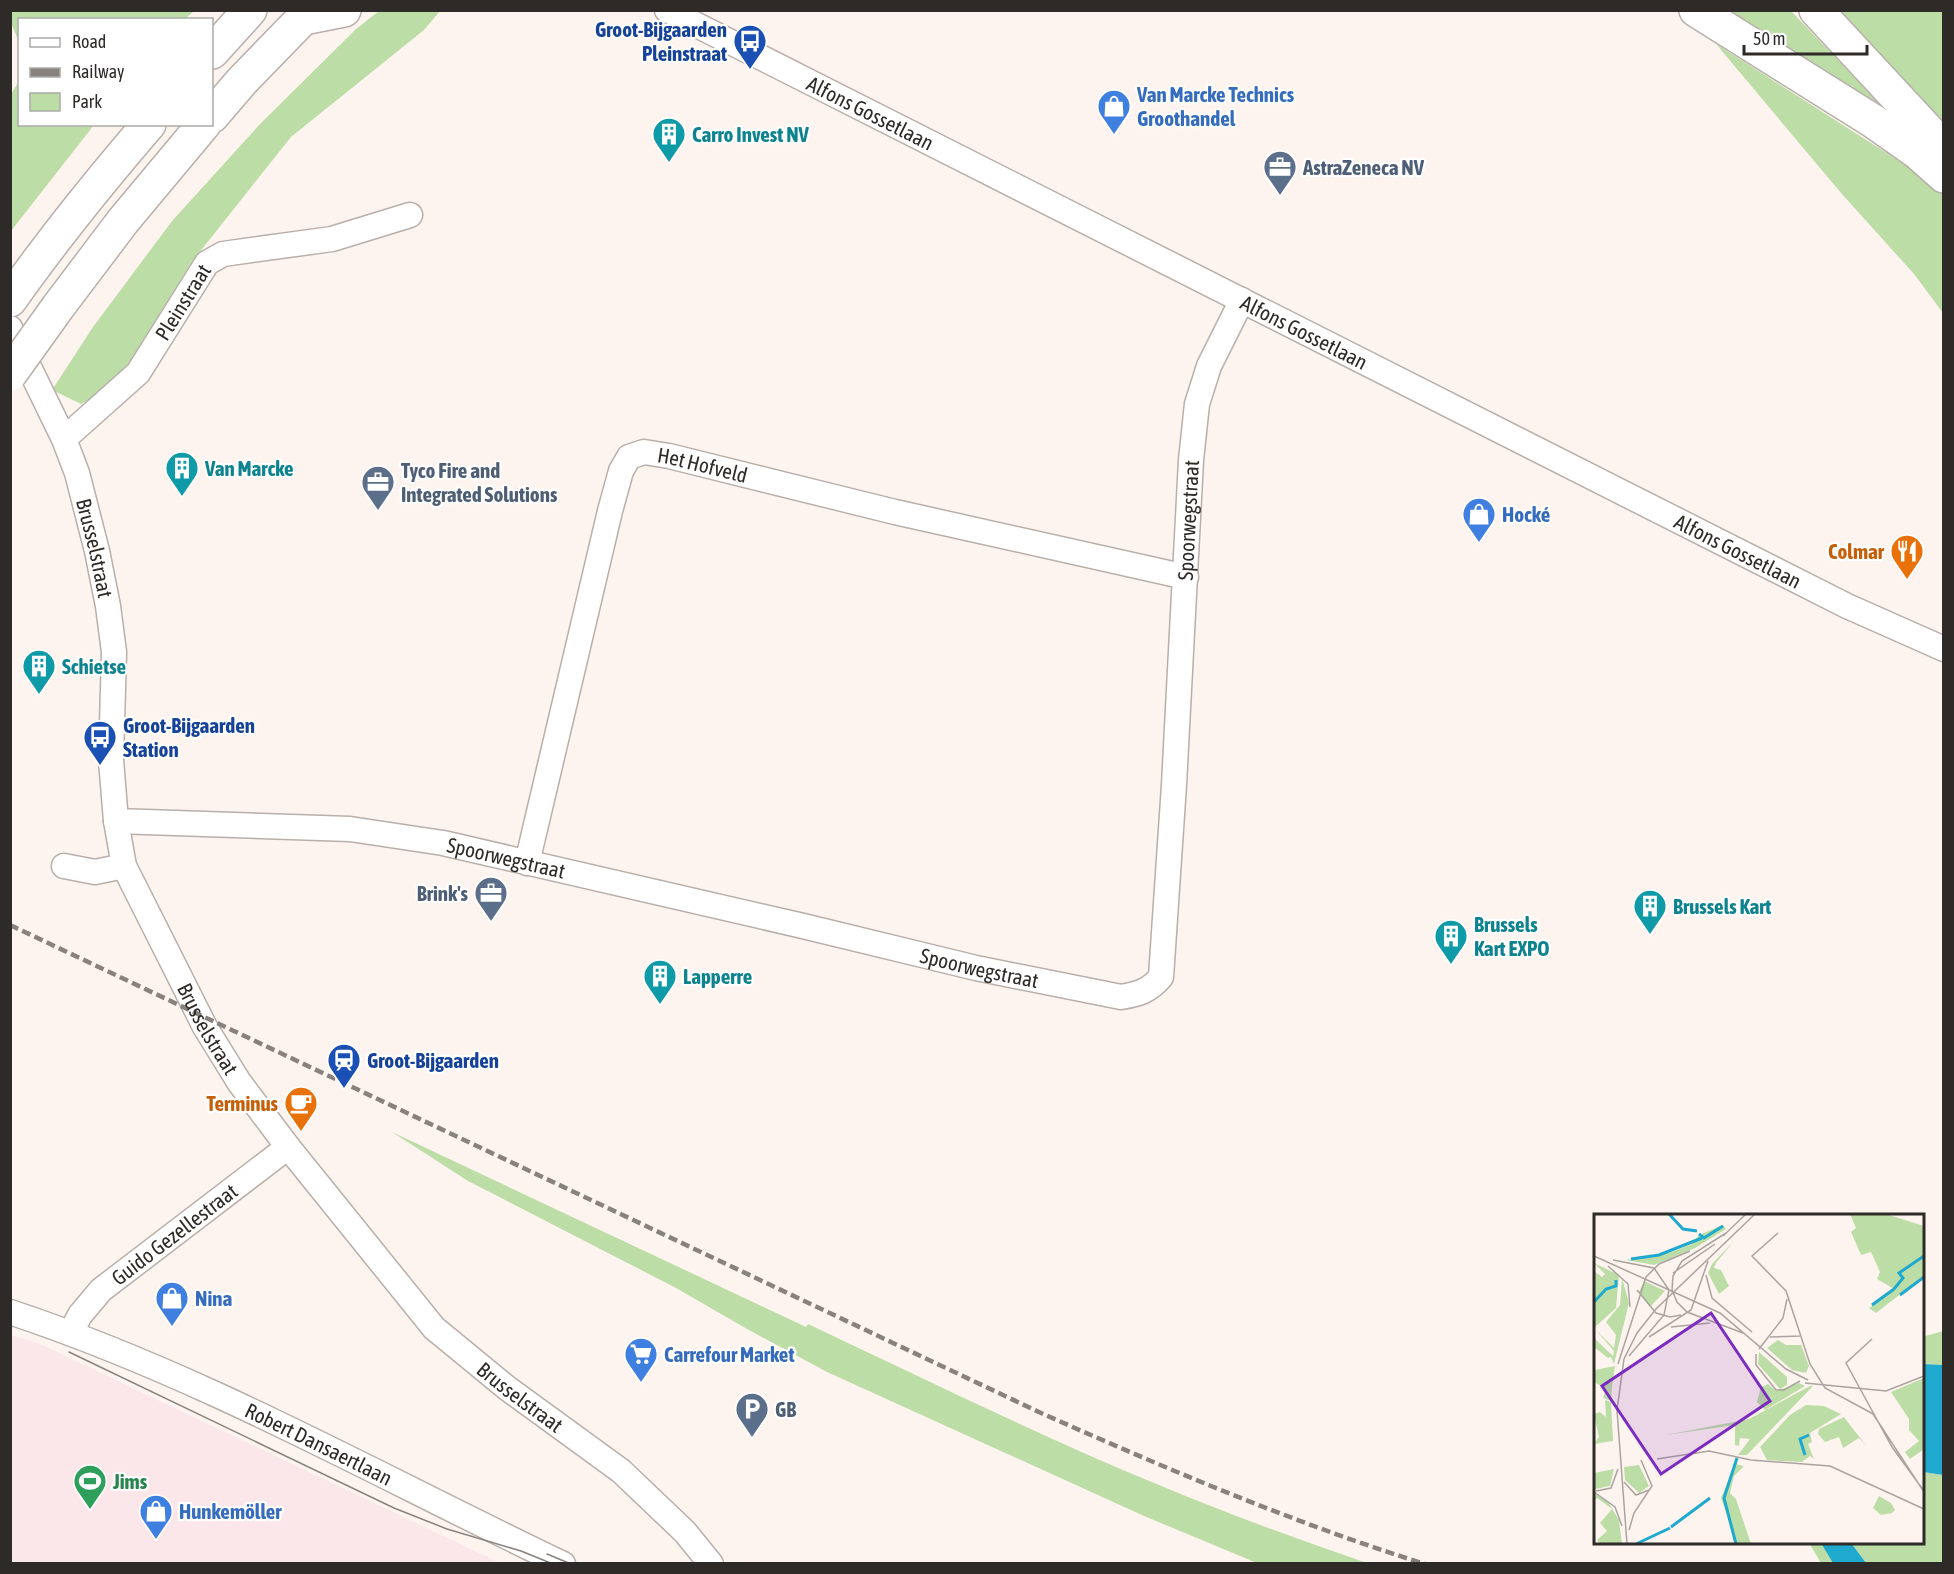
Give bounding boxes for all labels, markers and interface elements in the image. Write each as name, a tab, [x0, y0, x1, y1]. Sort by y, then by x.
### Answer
place label: Groot-Bijgaarden Pleinstraat	[595, 17, 727, 65]
legend	[18, 18, 213, 126]
scale bar	[1744, 18, 1867, 56]
bus stop icon: Groot-Bijgaarden Pleinstraat	[732, 23, 768, 70]
text: 50 m	[1753, 28, 1785, 49]
text: Road	[72, 31, 106, 52]
text: Railway	[72, 61, 124, 82]
street label: Alfons Gossetlaan	[803, 71, 938, 155]
place label: Van Marcke Technics Groothandel	[1136, 82, 1295, 130]
shop icon: Van Marcke Technics Groothandel	[1096, 88, 1132, 135]
text: Park	[72, 91, 102, 112]
building icon: Carro Invest NV	[651, 116, 687, 163]
place label: Carro Invest NV	[692, 122, 810, 146]
office icon: AstraZeneca NV	[1262, 149, 1298, 196]
place label: AstraZeneca NV	[1302, 155, 1425, 179]
street label: Pleinstraat	[150, 260, 215, 344]
street label: Alfons Gossetlaan	[1237, 290, 1372, 374]
street label: Het Hofveld	[656, 442, 750, 487]
building icon: Van Marcke	[164, 450, 200, 497]
place label: Van Marcke	[204, 456, 294, 480]
place label: Tyco Fire and Integrated Solutions	[401, 458, 558, 506]
street label: Spoorwegstraat	[1173, 459, 1203, 581]
office icon: Tyco Fire and Integrated Solutions	[360, 464, 396, 511]
street label: Brusselstraat	[72, 496, 118, 600]
shop icon: Hocké	[1461, 496, 1497, 543]
place label: Hocké	[1502, 502, 1550, 526]
street label: Alfons Gossetlaan	[1671, 509, 1805, 593]
restaurant icon: Colmar	[1889, 533, 1925, 580]
place label: Colmar	[1828, 539, 1885, 563]
building icon: Schietse	[21, 648, 57, 695]
place label: Schietse	[62, 654, 126, 678]
place label: Groot-Bijgaarden Station	[123, 713, 255, 761]
bus stop icon: Groot-Bijgaarden Station	[82, 719, 118, 766]
street label: Spoorwegstraat	[445, 832, 568, 883]
office icon: Brink's	[473, 875, 509, 922]
place label: Brink's	[417, 881, 469, 905]
building icon: Brussels Kart	[1632, 888, 1668, 935]
place label: Brussels Kart	[1673, 894, 1771, 918]
place label: Brussels Kart EXPO	[1474, 912, 1550, 960]
building icon: Brussels Kart EXPO	[1433, 918, 1469, 965]
street label: Spoorwegstraat	[918, 943, 1041, 992]
building icon: Lapperre	[642, 958, 678, 1005]
place label: Lapperre	[683, 964, 752, 988]
street label: Brusselstraat	[173, 979, 243, 1079]
station icon: Groot-Bijgaarden	[326, 1042, 362, 1089]
place label: Groot-Bijgaarden	[367, 1048, 499, 1072]
cafe icon: Terminus	[283, 1085, 319, 1132]
place label: Terminus	[207, 1091, 279, 1115]
street label: Guido Gezellestraat	[107, 1178, 242, 1290]
inset map	[1594, 1214, 1924, 1544]
shop icon: Nina	[154, 1280, 190, 1327]
place label: Nina	[195, 1286, 232, 1310]
supermarket icon: Carrefour Market	[623, 1336, 659, 1383]
place label: Carrefour Market	[664, 1342, 794, 1366]
street label: Brusselstraat	[473, 1357, 568, 1437]
parking icon: GB	[734, 1391, 770, 1438]
place label: GB	[775, 1397, 796, 1421]
street label: Robert Dansaertlaan	[241, 1398, 396, 1490]
sports icon: Jims	[72, 1463, 108, 1510]
place label: Jims	[112, 1469, 148, 1493]
shop icon: Hunkemöller	[138, 1493, 174, 1540]
place label: Hunkemöller	[179, 1499, 282, 1523]

